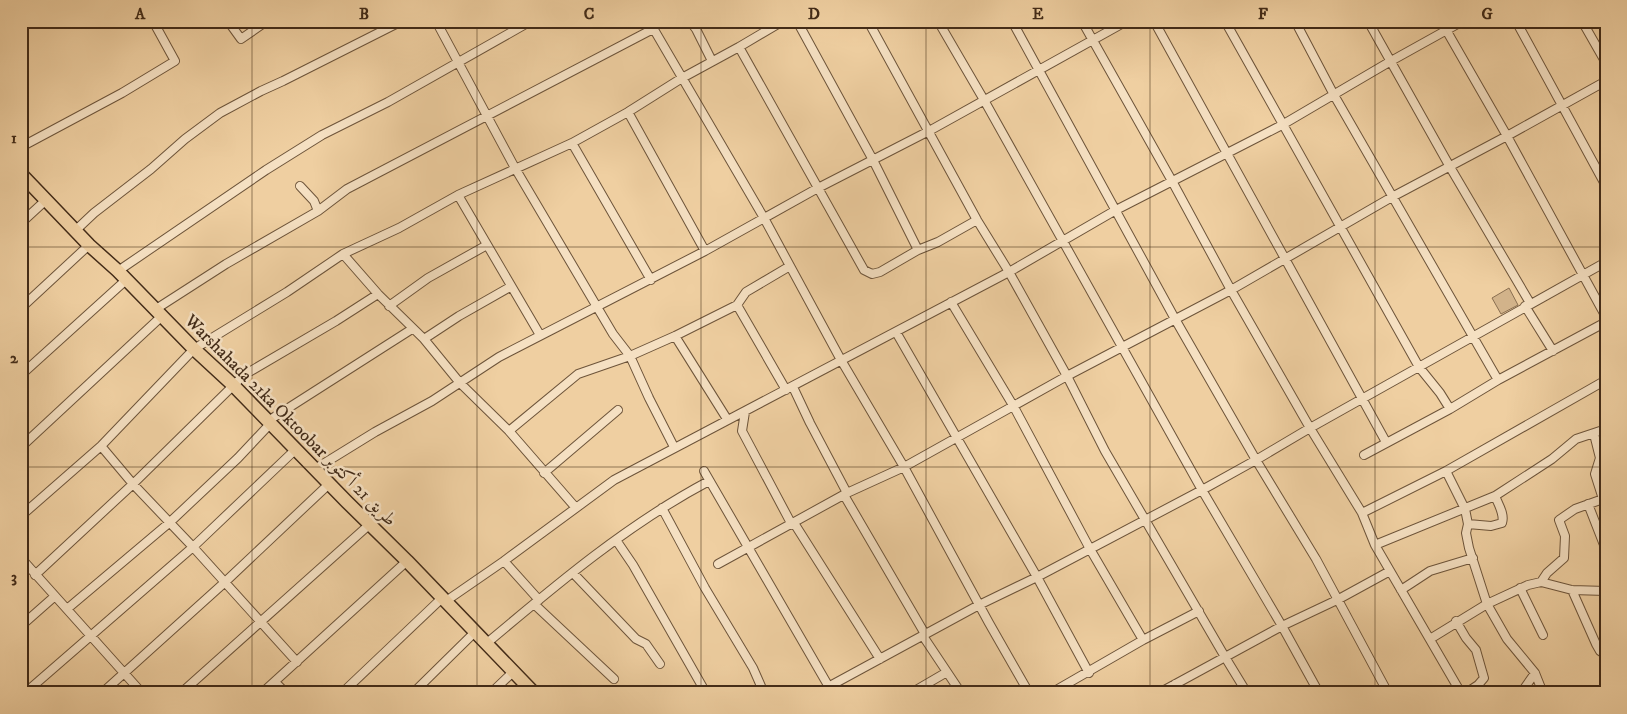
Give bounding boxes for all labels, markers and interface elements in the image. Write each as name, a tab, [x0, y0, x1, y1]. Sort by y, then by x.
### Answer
text: A	[134, 4, 146, 24]
text: B	[359, 4, 369, 24]
text: C	[584, 4, 594, 24]
text: D	[808, 4, 820, 24]
text: E	[1032, 4, 1044, 24]
text: F	[1258, 4, 1268, 24]
text: G	[1481, 4, 1493, 24]
text: 1	[11, 128, 17, 148]
street label: Warshahada 21ka Oktoobar طريق 21 أكتوبر	[179, 307, 403, 531]
text: 2	[10, 348, 19, 368]
text: 3	[11, 567, 17, 587]

